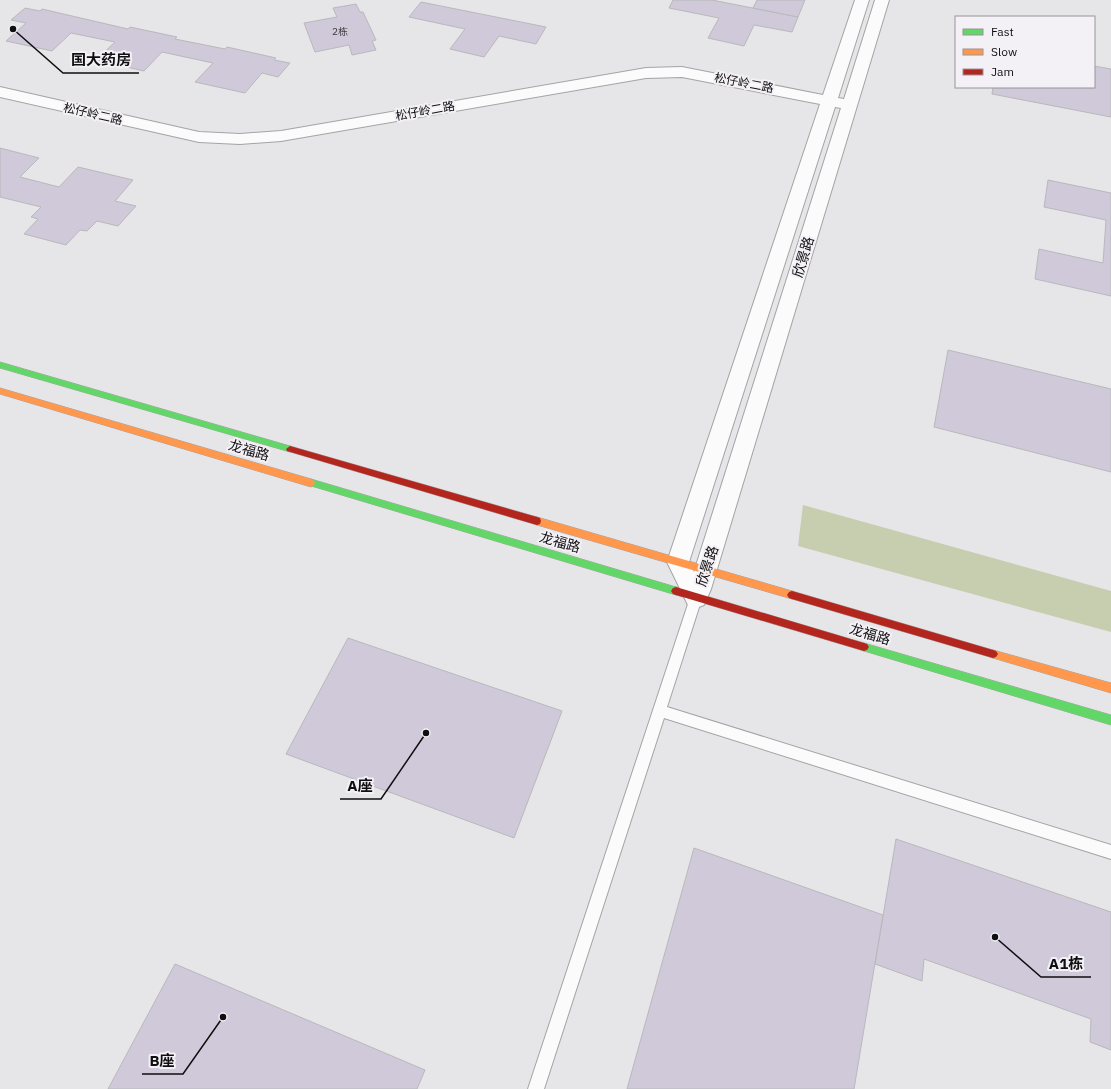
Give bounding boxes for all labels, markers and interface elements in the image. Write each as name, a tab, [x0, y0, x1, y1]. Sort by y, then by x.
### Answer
legend	[955, 16, 1095, 88]
text: Fast	[991, 24, 1014, 39]
house number: 2栋	[332, 25, 348, 38]
text: Slow	[991, 44, 1017, 59]
callout: 国大药房	[63, 46, 139, 73]
text: 国大药房	[71, 50, 131, 69]
text: Jam	[991, 64, 1014, 79]
street label: 松仔岭二路	[713, 69, 775, 96]
street label: 松仔岭二路	[394, 98, 456, 123]
street label: 松仔岭二路	[62, 99, 124, 128]
street label: 欣景路	[788, 234, 818, 280]
street label: 龙福路	[226, 436, 272, 464]
street label: 龙福路	[537, 528, 583, 556]
street label: 欣景路	[692, 543, 722, 589]
street label: 龙福路	[847, 619, 893, 649]
callout: A座	[340, 772, 381, 799]
text: A座	[347, 776, 373, 795]
callout: A1栋	[1041, 950, 1091, 977]
text: A1栋	[1049, 954, 1083, 973]
callout: B座	[142, 1047, 183, 1074]
text: B座	[149, 1051, 175, 1070]

